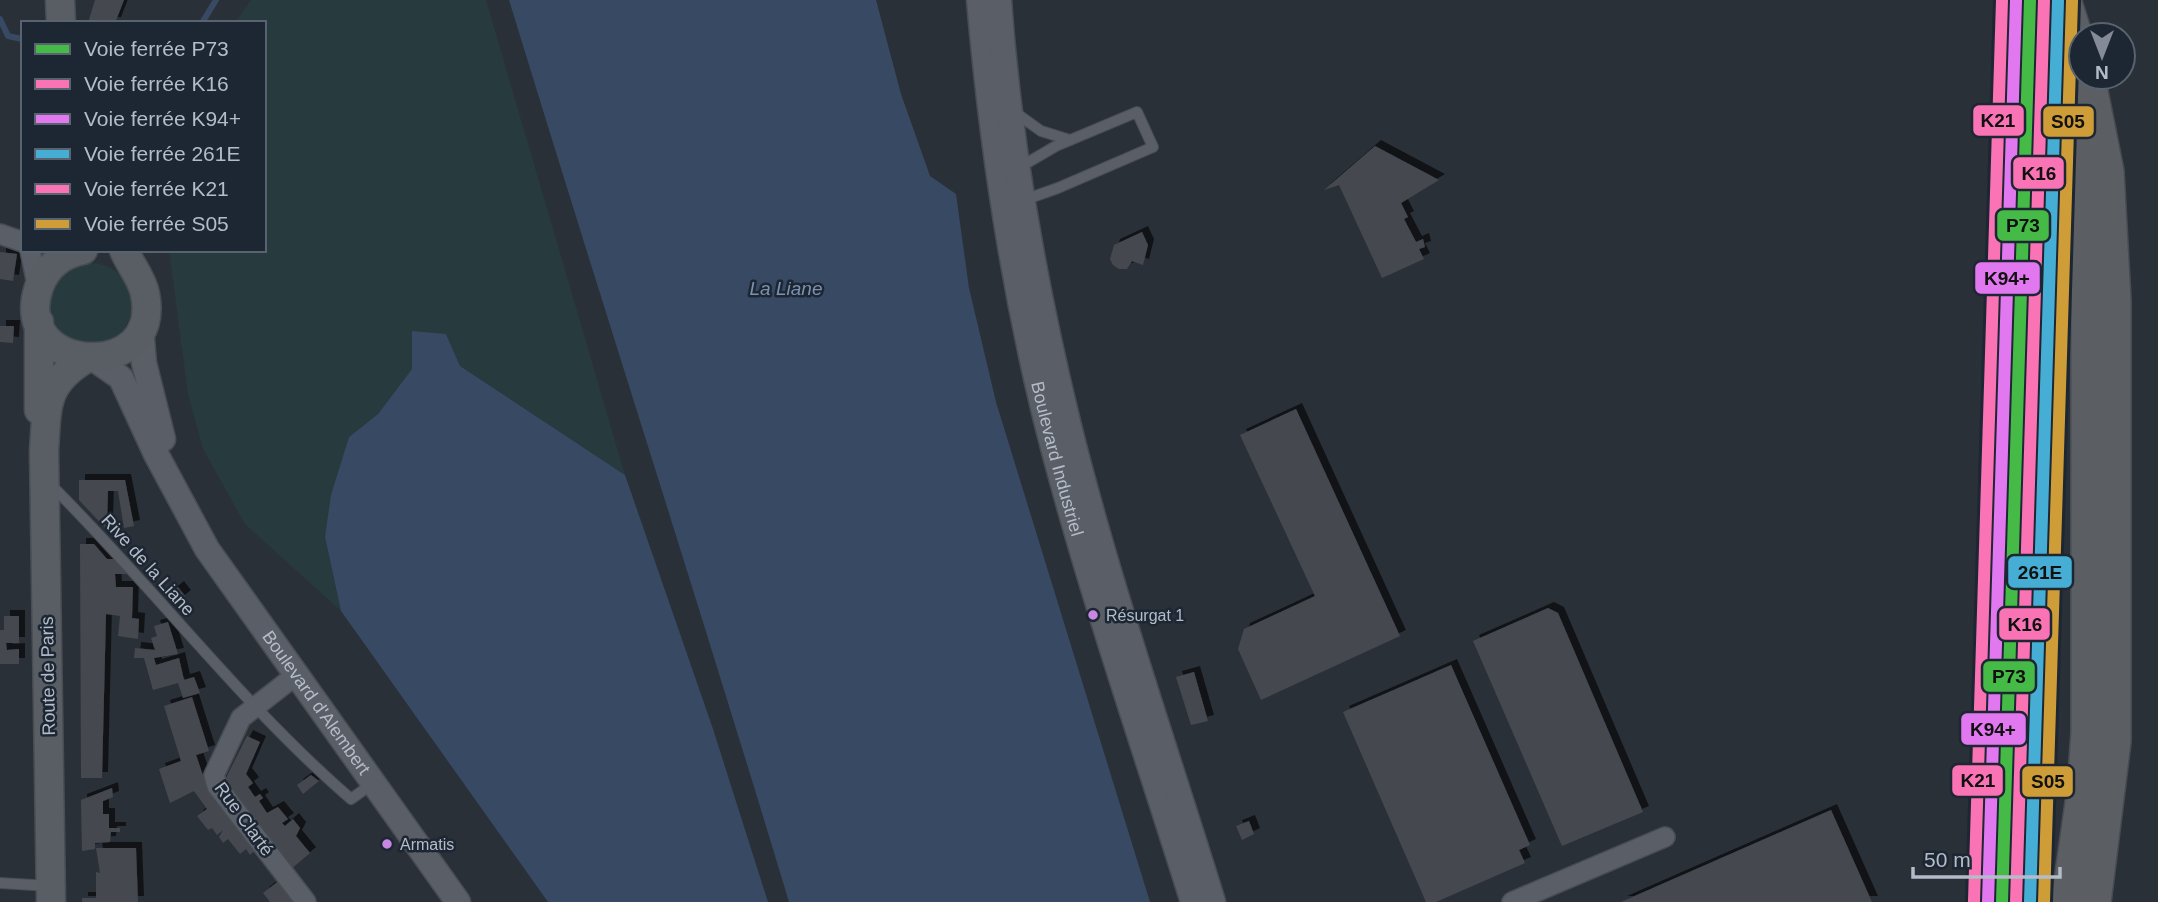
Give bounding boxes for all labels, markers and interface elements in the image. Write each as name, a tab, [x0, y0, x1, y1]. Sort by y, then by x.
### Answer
legend	[21, 21, 266, 252]
north arrow	[2067, 21, 2137, 91]
text: Voie ferrée P73	[84, 37, 229, 60]
text: N	[2095, 62, 2109, 83]
text: Voie ferrée K16	[84, 72, 229, 95]
line badge: K21	[1972, 104, 2025, 137]
line badge: S05	[2042, 105, 2095, 138]
text: Voie ferrée K94+	[84, 107, 241, 130]
text: K21	[1981, 110, 2016, 131]
text: S05	[2051, 111, 2085, 132]
text: Voie ferrée 261E	[84, 142, 240, 165]
line badge: K16	[2012, 156, 2065, 190]
text: K16	[2022, 163, 2056, 184]
text: Voie ferrée K21	[84, 177, 229, 200]
line badge: P73	[1996, 209, 2050, 242]
text: Voie ferrée S05	[84, 212, 229, 235]
text: P73	[2006, 215, 2040, 236]
line badge: K94+	[1974, 261, 2041, 295]
text: K94+	[1984, 268, 2030, 289]
water label: La Liane	[750, 278, 822, 299]
street label: Boulevard Industriel	[1027, 379, 1087, 538]
street label: Rive de la Liane	[97, 510, 199, 620]
line badge: 261E	[2007, 555, 2073, 589]
text: 261E	[2018, 562, 2062, 583]
place label: Résurgat 1	[1106, 607, 1184, 624]
line badge: K16	[1998, 607, 2051, 641]
marker: Résurgat 1	[1086, 608, 1100, 622]
text: K16	[2008, 614, 2042, 635]
street label: Route de Paris	[37, 616, 59, 736]
street label: Boulevard d'Alembert	[258, 627, 374, 778]
line badge: P73	[1982, 660, 2036, 693]
text: P73	[1992, 666, 2026, 687]
line badge: K94+	[1960, 712, 2027, 746]
text: K94+	[1970, 719, 2016, 740]
line badge: K21	[1951, 764, 2004, 797]
line badge: S05	[2021, 765, 2074, 798]
text: K21	[1961, 770, 1996, 791]
text: S05	[2031, 771, 2065, 792]
street label: Rue Clarté	[211, 778, 277, 860]
place label: Armatis	[400, 836, 454, 853]
scale bar	[1913, 836, 2060, 880]
marker: Armatis	[380, 837, 394, 851]
text: 50 m	[1924, 848, 1971, 871]

